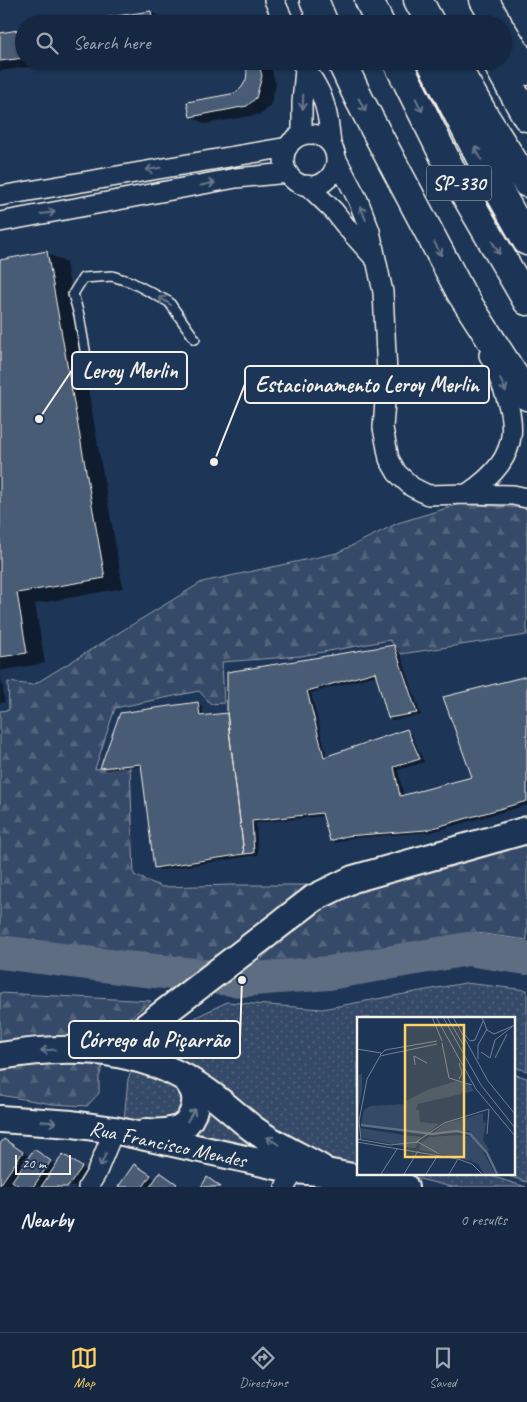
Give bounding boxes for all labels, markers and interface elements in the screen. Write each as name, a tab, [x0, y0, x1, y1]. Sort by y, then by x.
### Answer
search box	[15, 15, 512, 70]
icon: search	[33, 29, 61, 57]
text: Search here	[73, 31, 150, 55]
one-way arrow	[298, 94, 307, 110]
one-way arrow	[415, 97, 424, 112]
one-way arrow	[357, 98, 367, 113]
one-way arrow	[473, 146, 482, 161]
one-way arrow	[145, 165, 161, 175]
road number: SP-330	[426, 166, 492, 200]
one-way arrow	[199, 179, 215, 188]
one-way arrow	[358, 206, 367, 222]
one-way arrow	[40, 208, 56, 218]
one-way arrow	[491, 240, 501, 255]
one-way arrow	[433, 242, 443, 257]
one-way arrow	[158, 296, 172, 306]
callout: Leroy Merlin	[72, 352, 187, 389]
text: Leroy Merlin	[82, 357, 178, 385]
callout: Estacionamento Leroy Merlin	[245, 366, 489, 403]
text: Estacionamento Leroy Merlin	[255, 371, 481, 399]
one-way arrow	[498, 377, 508, 392]
inset map	[357, 1017, 514, 1174]
callout: Córrego do Piçarrão	[69, 1021, 240, 1058]
text: Córrego do Piçarrão	[79, 1026, 231, 1054]
one-way arrow	[41, 1046, 57, 1055]
one-way arrow	[186, 1109, 196, 1123]
street label: Rua Francisco Mendes	[87, 1115, 251, 1174]
one-way arrow	[40, 1117, 56, 1127]
one-way arrow	[267, 1135, 281, 1145]
scale bar	[15, 1152, 71, 1175]
one-way arrow	[97, 1152, 107, 1167]
text: 20 m	[22, 1155, 46, 1172]
text: Nearby	[20, 1207, 73, 1233]
text: 0 results	[460, 1210, 507, 1230]
tab: Map	[70, 1344, 98, 1391]
tab: Directions	[239, 1344, 288, 1391]
tab: Saved	[429, 1344, 457, 1391]

